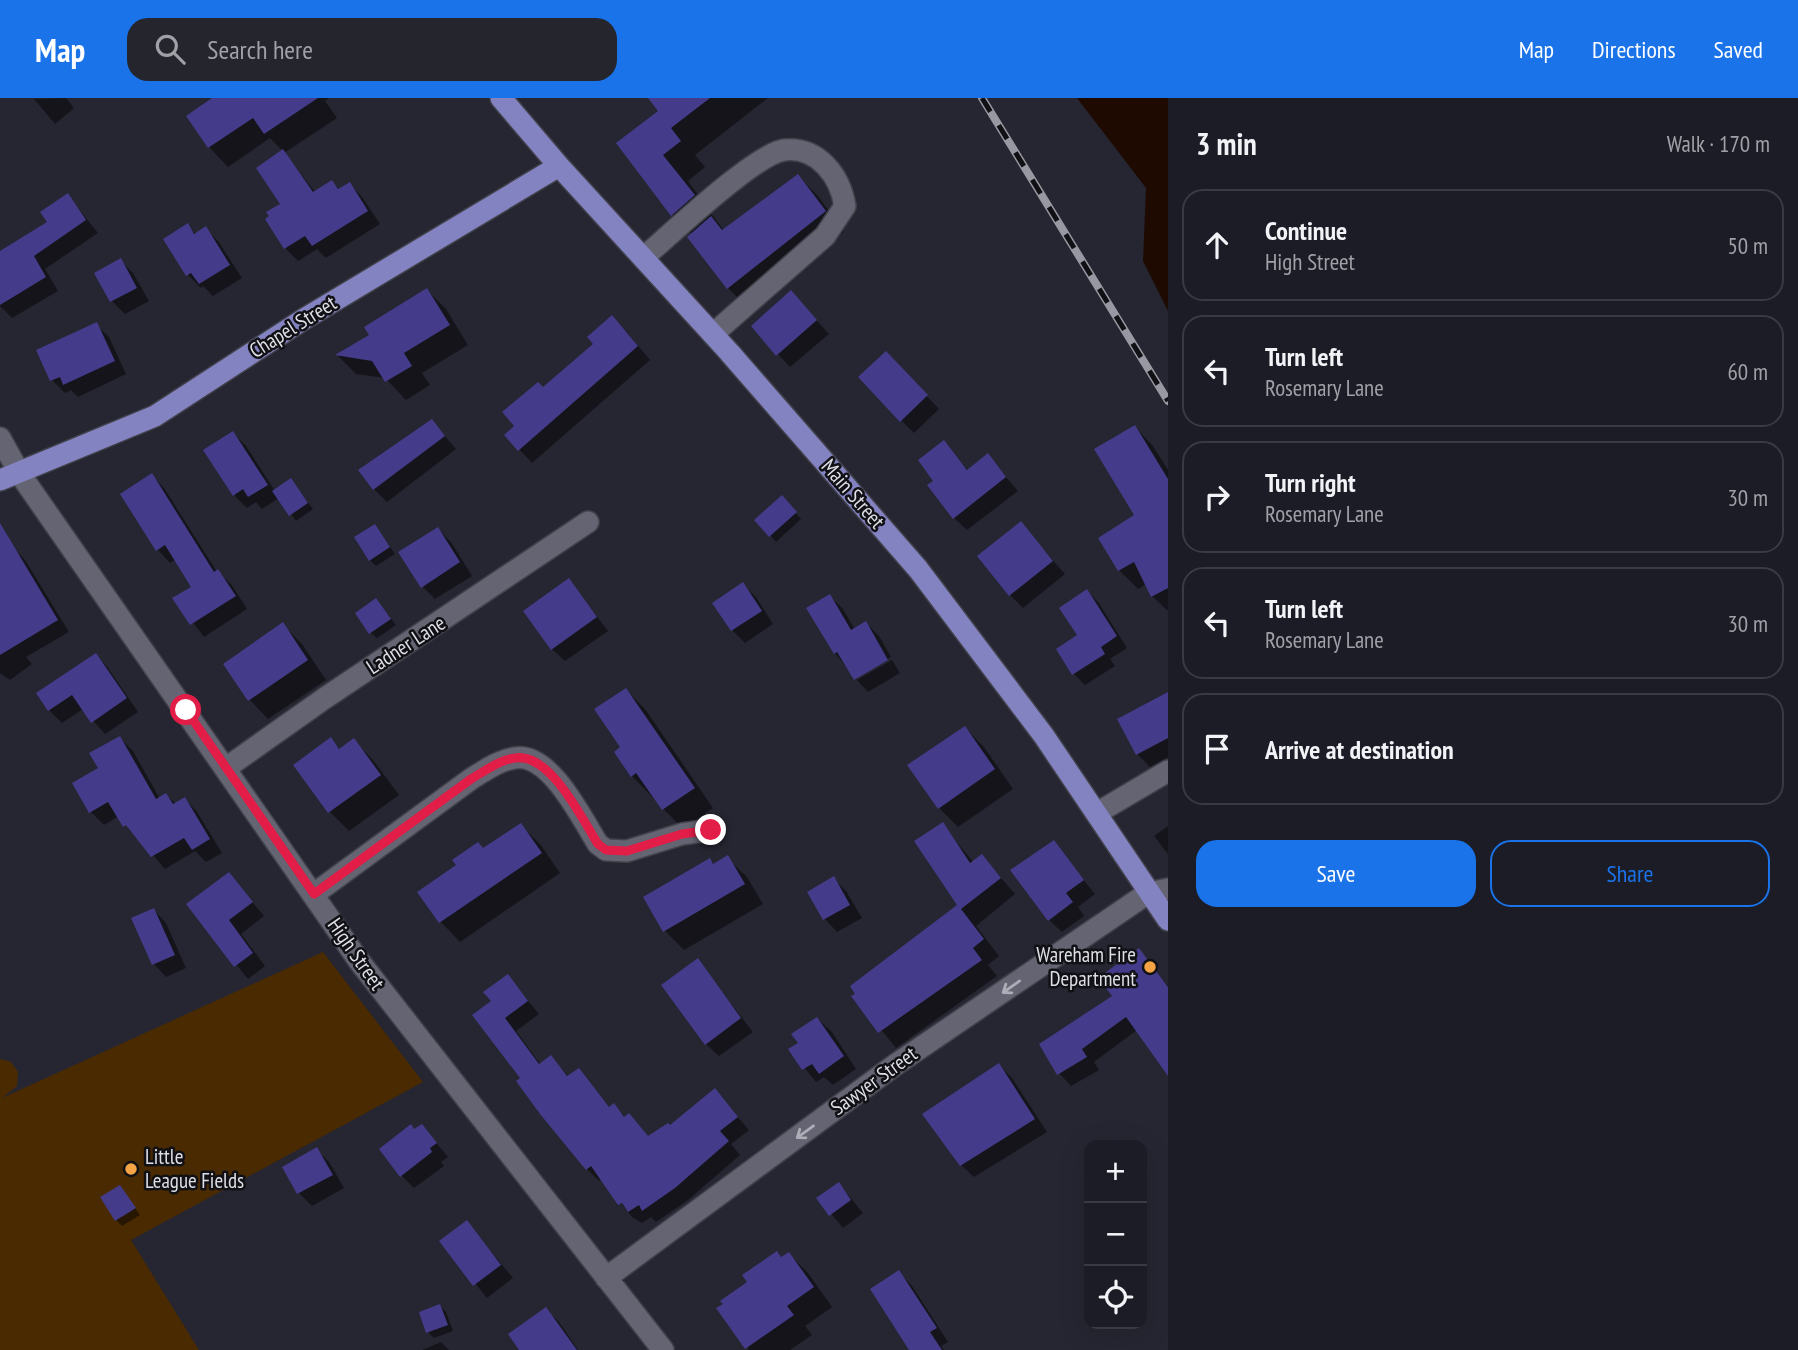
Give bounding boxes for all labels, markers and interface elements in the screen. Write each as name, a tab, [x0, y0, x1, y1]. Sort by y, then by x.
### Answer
search box	[127, 18, 617, 81]
text: Map	[35, 28, 85, 71]
icon: search	[151, 30, 189, 68]
text: Search here	[207, 33, 313, 66]
text: Map	[1519, 34, 1554, 65]
text: Directions	[1592, 34, 1676, 65]
text: Saved	[1714, 34, 1763, 65]
text: 3 min	[1196, 124, 1257, 163]
text: Walk · 170 m	[1667, 129, 1770, 158]
text: Continue	[1265, 214, 1347, 247]
icon: ahead	[1198, 226, 1236, 264]
text: 50 m	[1727, 231, 1768, 260]
text: High Street	[1265, 247, 1355, 276]
street label: Chapel Street	[244, 289, 342, 364]
text: Turn left	[1265, 340, 1343, 373]
icon: left	[1198, 352, 1236, 390]
text: 60 m	[1727, 357, 1768, 386]
text: Rosemary Lane	[1265, 373, 1384, 402]
street label: Main Street	[816, 453, 891, 534]
text: Turn right	[1265, 466, 1356, 499]
icon: right	[1198, 478, 1236, 516]
text: 30 m	[1727, 483, 1768, 512]
text: Rosemary Lane	[1265, 499, 1384, 528]
text: Turn left	[1265, 592, 1343, 625]
icon: left	[1198, 604, 1236, 642]
street label: Ladner Lane	[361, 609, 450, 680]
text: 30 m	[1727, 609, 1768, 638]
text: Rosemary Lane	[1265, 625, 1384, 654]
route start	[170, 694, 201, 725]
icon: arrive	[1198, 730, 1236, 768]
text: Arrive at destination	[1265, 733, 1454, 766]
route end	[695, 814, 726, 845]
button: Save	[1196, 840, 1476, 907]
button: Share	[1490, 840, 1770, 907]
street label: High Street	[322, 912, 391, 995]
place label: Wareham Fire Department	[1036, 941, 1136, 992]
marker: Wareham Fire Department	[1142, 959, 1158, 975]
one-way arrow	[1002, 980, 1021, 994]
street label: Sawyer Street	[825, 1040, 922, 1121]
one-way arrow	[796, 1124, 814, 1139]
map controls	[1084, 1140, 1147, 1329]
button: +	[1084, 1140, 1147, 1203]
place label: Little League Fields	[145, 1143, 244, 1194]
marker: Little League Fields	[123, 1161, 139, 1177]
button: −	[1084, 1203, 1147, 1266]
button: locate	[1084, 1266, 1147, 1329]

